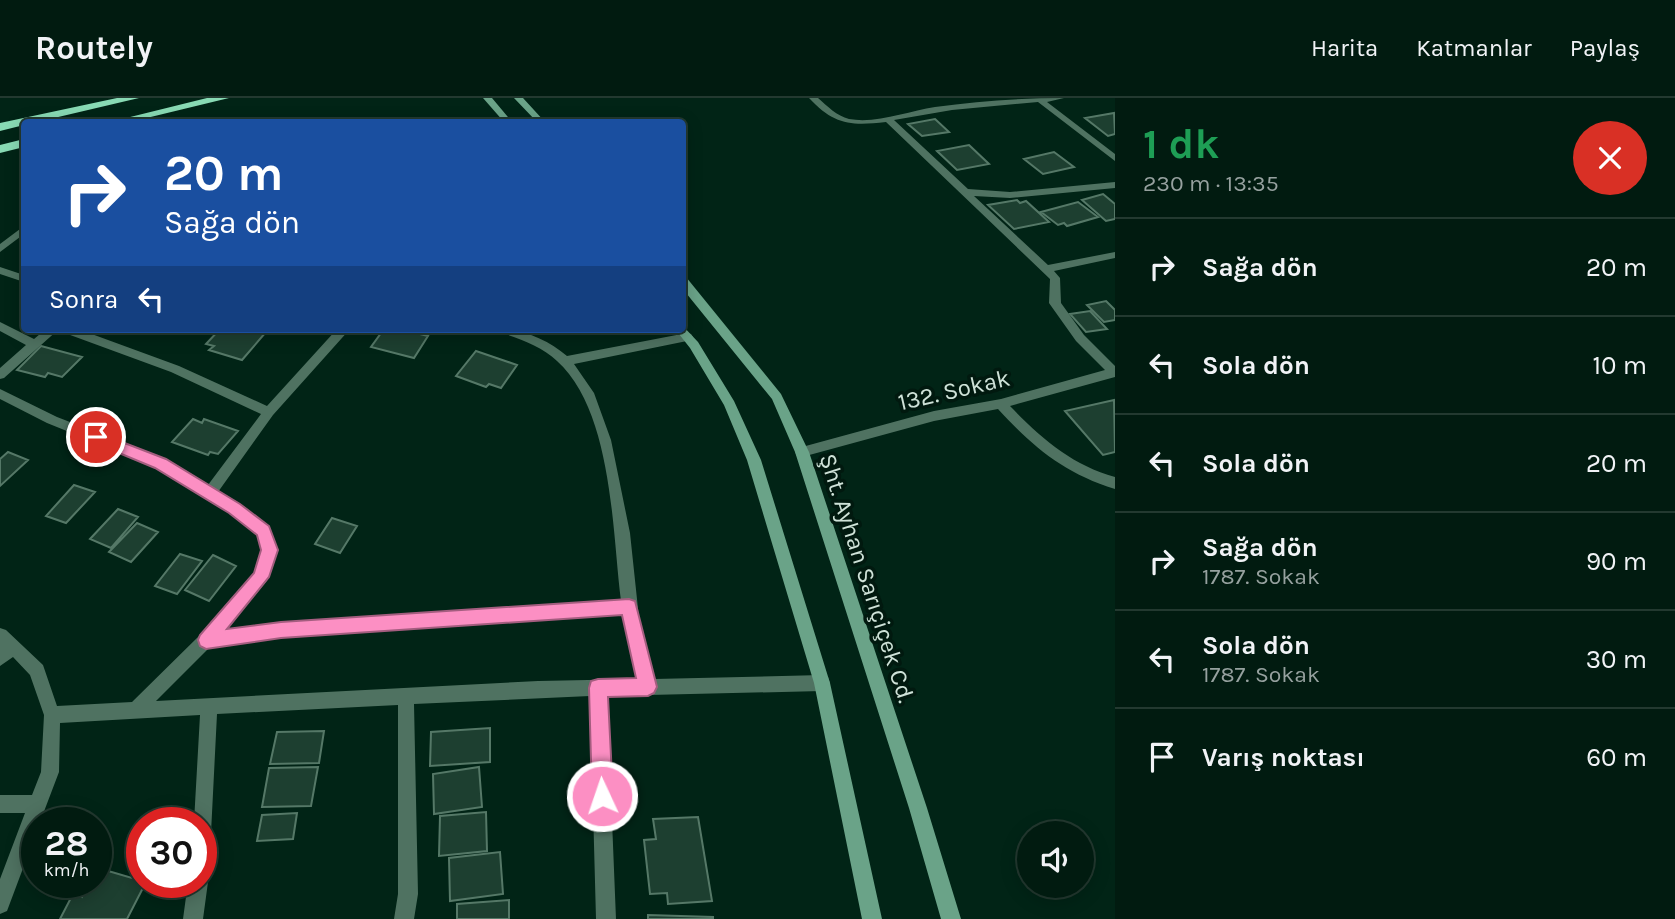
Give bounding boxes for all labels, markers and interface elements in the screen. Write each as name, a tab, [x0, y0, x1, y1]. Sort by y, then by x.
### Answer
text: Routely	[35, 29, 153, 67]
text: Harita	[1311, 34, 1378, 62]
text: Katmanlar	[1416, 34, 1532, 62]
text: Paylaş	[1570, 34, 1640, 62]
text: 1 dk	[1143, 119, 1219, 169]
button: close	[1573, 121, 1647, 195]
text: 20 m	[164, 145, 284, 202]
icon: right	[49, 147, 140, 238]
text: 230 m · 13:35	[1143, 170, 1279, 197]
text: Sağa dön	[164, 204, 300, 241]
icon: right	[1143, 248, 1181, 286]
text: Sağa dön	[1202, 252, 1318, 283]
text: 20 m	[1586, 252, 1647, 283]
icon: left	[132, 280, 170, 318]
text: Sonra	[49, 284, 118, 315]
icon: left	[1143, 346, 1181, 384]
text: Sola dön	[1202, 350, 1310, 381]
text: 10 m	[1592, 350, 1647, 381]
street label: 132. Sokak	[895, 364, 1013, 416]
pin	[66, 407, 126, 467]
icon: arrive	[77, 418, 115, 456]
icon: left	[1143, 444, 1181, 482]
text: Sola dön	[1202, 448, 1310, 479]
text: 20 m	[1586, 448, 1647, 479]
street label: Şht. Ayhan Sarıçiçek Cd.	[813, 450, 921, 706]
text: Sağa dön	[1202, 532, 1318, 563]
icon: right	[1143, 542, 1181, 580]
text: 90 m	[1586, 546, 1647, 577]
text: 1787. Sokak	[1202, 563, 1320, 590]
text: Sola dön	[1202, 630, 1310, 661]
icon: left	[1143, 640, 1181, 678]
text: 30 m	[1586, 644, 1647, 675]
text: 1787. Sokak	[1202, 661, 1320, 688]
icon: arrive	[1143, 738, 1181, 776]
text: Varış noktası	[1202, 742, 1365, 773]
text: 60 m	[1586, 742, 1647, 773]
position arrow	[565, 759, 639, 833]
speed limit sign: 30	[126, 807, 217, 898]
map controls	[1017, 821, 1094, 898]
button: sound	[1017, 821, 1094, 898]
text: 28	[45, 823, 88, 864]
text: km/h	[44, 859, 89, 881]

